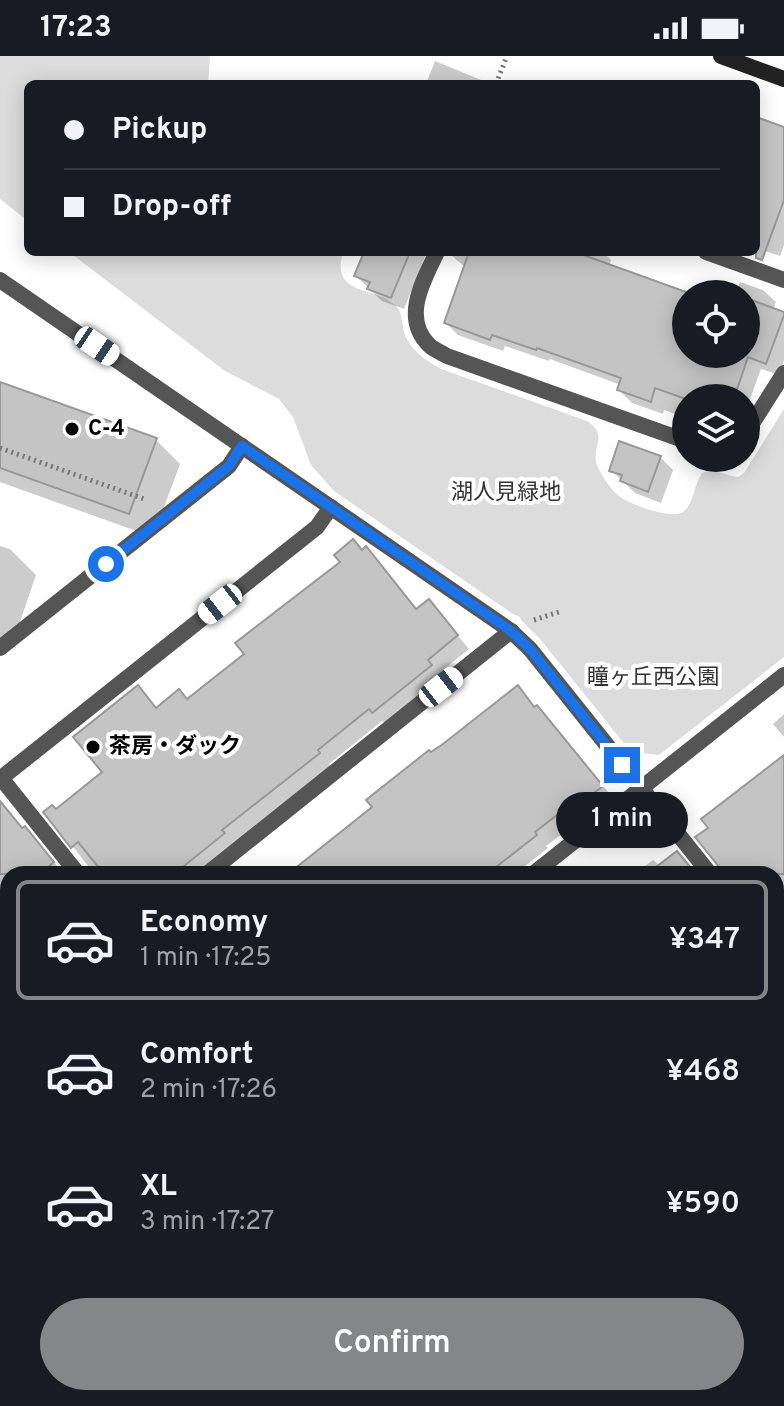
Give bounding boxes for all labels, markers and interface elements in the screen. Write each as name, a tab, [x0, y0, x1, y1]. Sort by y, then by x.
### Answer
text: 17:23	[40, 10, 112, 47]
text: Pickup	[112, 112, 207, 149]
text: Drop-off	[112, 189, 231, 226]
map controls	[672, 280, 760, 472]
button: locate	[672, 280, 760, 368]
car	[70, 323, 124, 369]
button: layers	[672, 384, 760, 472]
place label: C-4	[88, 416, 125, 443]
marker: C-4	[63, 420, 81, 438]
park label: 湖人見緑地	[451, 480, 561, 507]
route start	[88, 546, 124, 582]
car	[194, 580, 246, 628]
car	[415, 663, 467, 711]
park label: 瞳ヶ丘西公園	[587, 665, 719, 692]
place label: 茶房・ダック	[109, 734, 241, 761]
marker: 茶房・ダック	[84, 738, 102, 756]
route end	[604, 747, 640, 783]
callout: 1 min	[556, 793, 688, 849]
text: 1 min	[591, 803, 653, 836]
icon: car	[44, 904, 116, 976]
text: Economy	[140, 905, 268, 942]
text: ¥347	[669, 922, 740, 959]
text: 1 min · 17:25	[140, 942, 271, 975]
icon: car	[44, 1036, 116, 1108]
text: Comfort	[140, 1037, 253, 1074]
text: ¥468	[666, 1054, 740, 1091]
text: 2 min · 17:26	[140, 1074, 277, 1107]
icon: car	[44, 1168, 116, 1240]
text: XL	[140, 1169, 177, 1206]
text: ¥590	[666, 1186, 740, 1223]
text: 3 min · 17:27	[140, 1206, 274, 1239]
button: Confirm	[40, 1298, 744, 1390]

